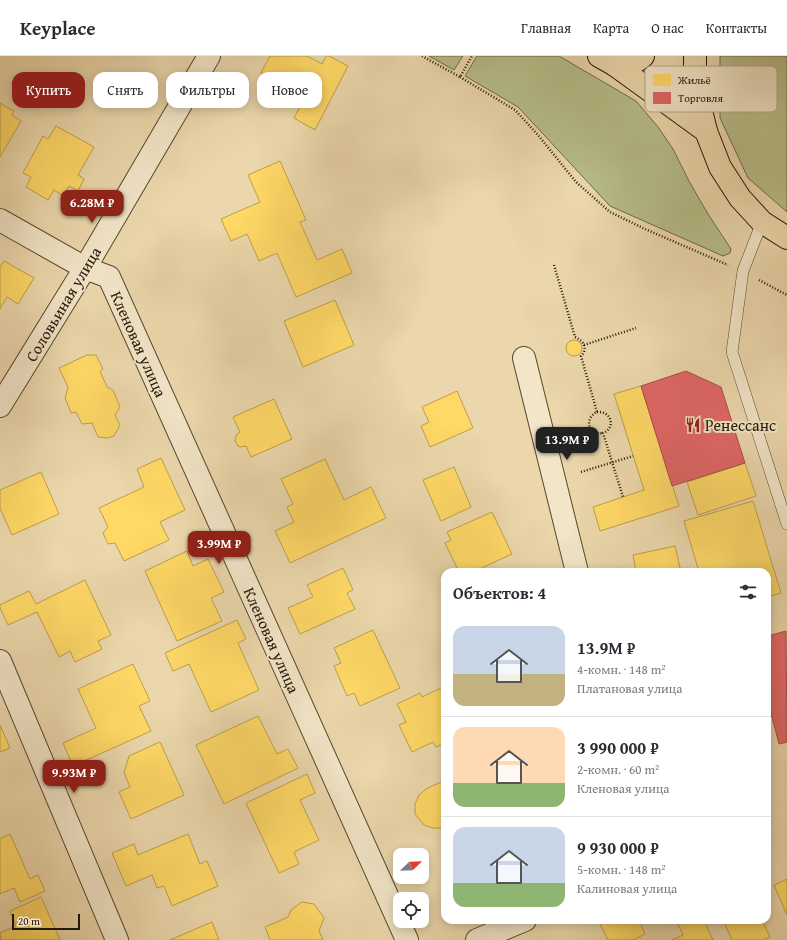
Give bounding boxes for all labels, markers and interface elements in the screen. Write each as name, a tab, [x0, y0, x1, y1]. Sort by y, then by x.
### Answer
text: Keyplace	[20, 14, 96, 42]
text: Главная	[521, 18, 571, 38]
text: Карта	[593, 18, 629, 38]
text: О нас	[651, 18, 684, 38]
text: Контакты	[706, 18, 767, 38]
legend	[645, 66, 777, 112]
chip: Купить	[12, 72, 85, 108]
chip: Снять	[93, 72, 158, 108]
chip: Фильтры	[166, 72, 249, 108]
chip: Новое	[257, 72, 322, 108]
text: Жильё	[677, 72, 711, 88]
text: Торговля	[678, 90, 723, 106]
pin: 6.28M ₽	[55, 190, 129, 224]
text: 6.28M ₽	[70, 193, 114, 212]
street label: Соловьиная улица	[19, 242, 107, 366]
street label: Кленовая улица	[105, 287, 173, 401]
place label: Ренессанс	[705, 413, 776, 437]
restaurant icon: Ренессанс	[684, 416, 702, 434]
pin: 13.9M ₽	[530, 427, 604, 461]
text: 13.9M ₽	[545, 430, 589, 449]
pin: 3.99M ₽	[182, 531, 256, 565]
text: 3.99M ₽	[197, 534, 241, 553]
text: Объектов: 4	[453, 580, 546, 605]
icon: filters	[737, 581, 759, 603]
street label: Кленовая улица	[238, 583, 306, 697]
text: 13.9M ₽	[577, 635, 635, 660]
icon: home	[485, 642, 533, 690]
text: 4-комн. · 148 m²	[577, 660, 666, 679]
text: Платановая улица	[577, 679, 682, 698]
text: 3 990 000 ₽	[577, 735, 659, 760]
icon: home	[485, 743, 533, 791]
pin: 9.93M ₽	[37, 760, 111, 794]
text: 2-комн. · 60 m²	[577, 760, 659, 779]
text: 9.93M ₽	[52, 763, 96, 782]
text: Кленовая улица	[577, 779, 669, 798]
text: 9 930 000 ₽	[577, 835, 659, 860]
icon: home	[485, 843, 533, 891]
north arrow	[393, 848, 429, 884]
map controls	[393, 848, 429, 928]
text: 5-комн. · 148 m²	[577, 860, 666, 879]
text: Калиновая улица	[577, 879, 677, 898]
button: locate	[393, 892, 429, 928]
scale bar	[12, 912, 80, 931]
text: 20 m	[18, 913, 40, 929]

